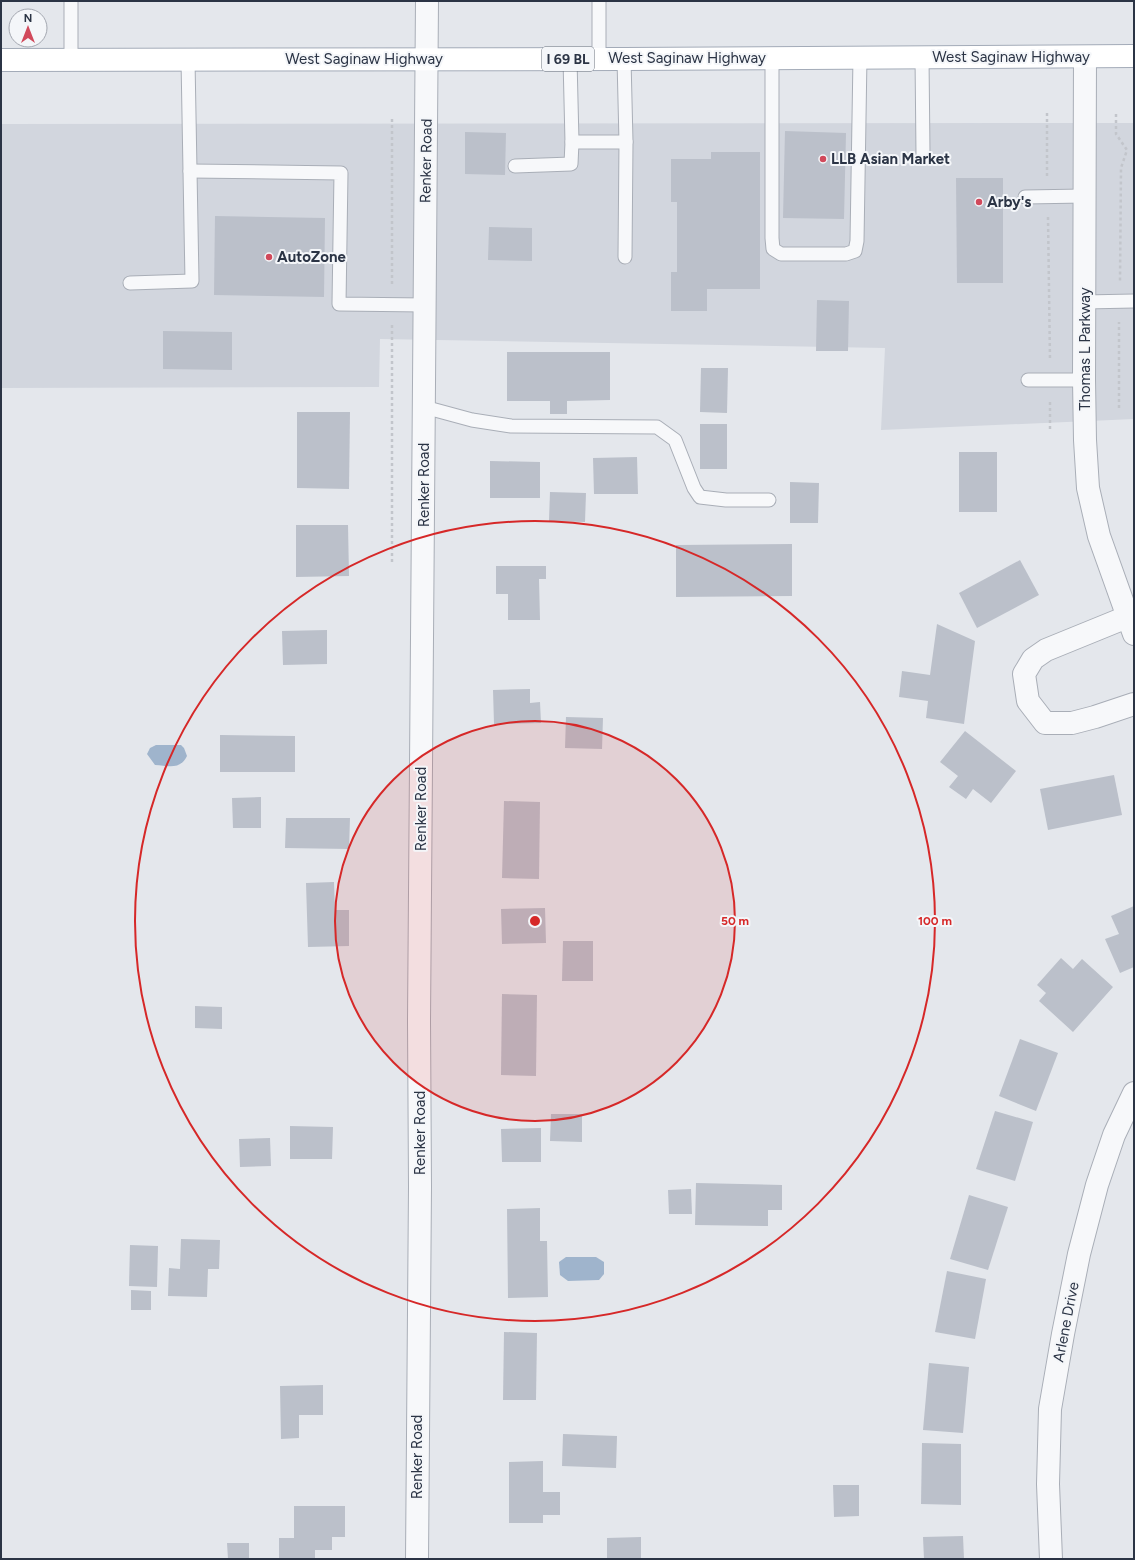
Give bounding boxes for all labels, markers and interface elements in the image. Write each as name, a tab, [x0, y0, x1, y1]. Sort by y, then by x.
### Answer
north arrow	[8, 8, 48, 48]
text: N	[24, 12, 32, 25]
road number: I 69 BL	[542, 47, 594, 71]
street label: West Saginaw Highway	[932, 48, 1090, 66]
street label: West Saginaw Highway	[608, 49, 766, 67]
street label: West Saginaw Highway	[285, 50, 443, 68]
street label: Renker Road	[416, 119, 436, 203]
place label: LLB Asian Market	[831, 150, 950, 168]
marker: LLB Asian Market	[818, 154, 828, 164]
place label: Arby's	[987, 193, 1031, 211]
marker: Arby's	[974, 197, 984, 207]
place label: AutoZone	[277, 248, 347, 266]
marker: AutoZone	[264, 252, 274, 262]
street label: Thomas L Parkway	[1076, 287, 1094, 411]
street label: Renker Road	[415, 443, 433, 527]
street label: Renker Road	[412, 767, 430, 851]
centre of rings	[528, 914, 542, 928]
text: 50 m	[721, 914, 749, 928]
text: 100 m	[918, 914, 952, 928]
street label: Renker Road	[411, 1091, 429, 1175]
street label: Arlene Drive	[1049, 1280, 1083, 1364]
street label: Renker Road	[408, 1415, 426, 1499]

